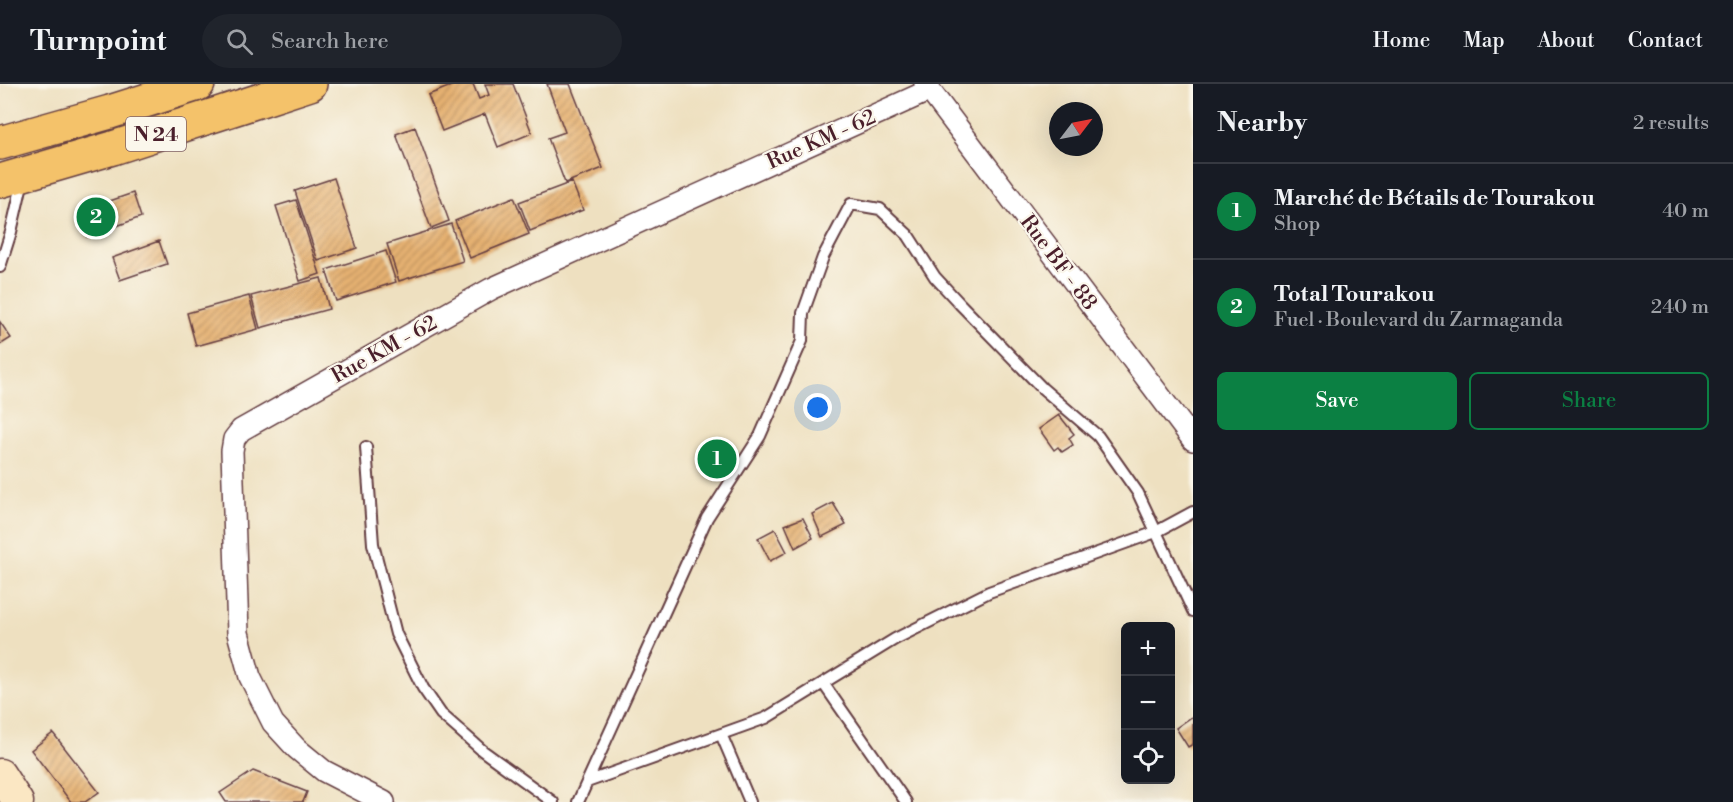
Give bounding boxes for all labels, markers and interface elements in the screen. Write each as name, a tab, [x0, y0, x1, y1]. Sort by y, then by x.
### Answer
search box	[202, 14, 622, 68]
text: Turnpoint	[30, 24, 166, 59]
icon: search	[223, 25, 256, 58]
text: Search here	[271, 28, 389, 55]
text: Home	[1373, 28, 1430, 54]
text: Map	[1463, 28, 1505, 54]
text: About	[1538, 28, 1595, 54]
text: Contact	[1628, 28, 1703, 54]
north arrow	[1049, 102, 1103, 156]
street label: Rue KM - 62	[763, 104, 880, 176]
text: Nearby	[1217, 107, 1307, 139]
text: 2 results	[1633, 111, 1709, 136]
road number: N 24	[126, 117, 186, 151]
text: Marché de Bétails de Tourakou	[1274, 185, 1595, 212]
pin: 2	[76, 194, 116, 240]
text: 1	[1232, 199, 1241, 224]
text: 40 m	[1662, 199, 1709, 224]
street label: Rue BF - 88	[1014, 210, 1102, 315]
text: Shop	[1274, 212, 1320, 237]
text: Total Tourakou	[1274, 281, 1435, 308]
text: 2	[1230, 295, 1243, 320]
text: 240 m	[1651, 295, 1709, 320]
text: Fuel · Boulevard du Zarmaganda	[1274, 308, 1563, 333]
street label: Rue KM - 62	[327, 310, 442, 390]
button: Save	[1217, 372, 1457, 430]
button: Share	[1469, 372, 1709, 430]
your location	[803, 393, 832, 422]
pin: 1	[698, 436, 736, 482]
map controls	[1121, 622, 1175, 784]
button: +	[1121, 622, 1175, 676]
button: −	[1121, 676, 1175, 730]
button: locate	[1121, 730, 1175, 784]

